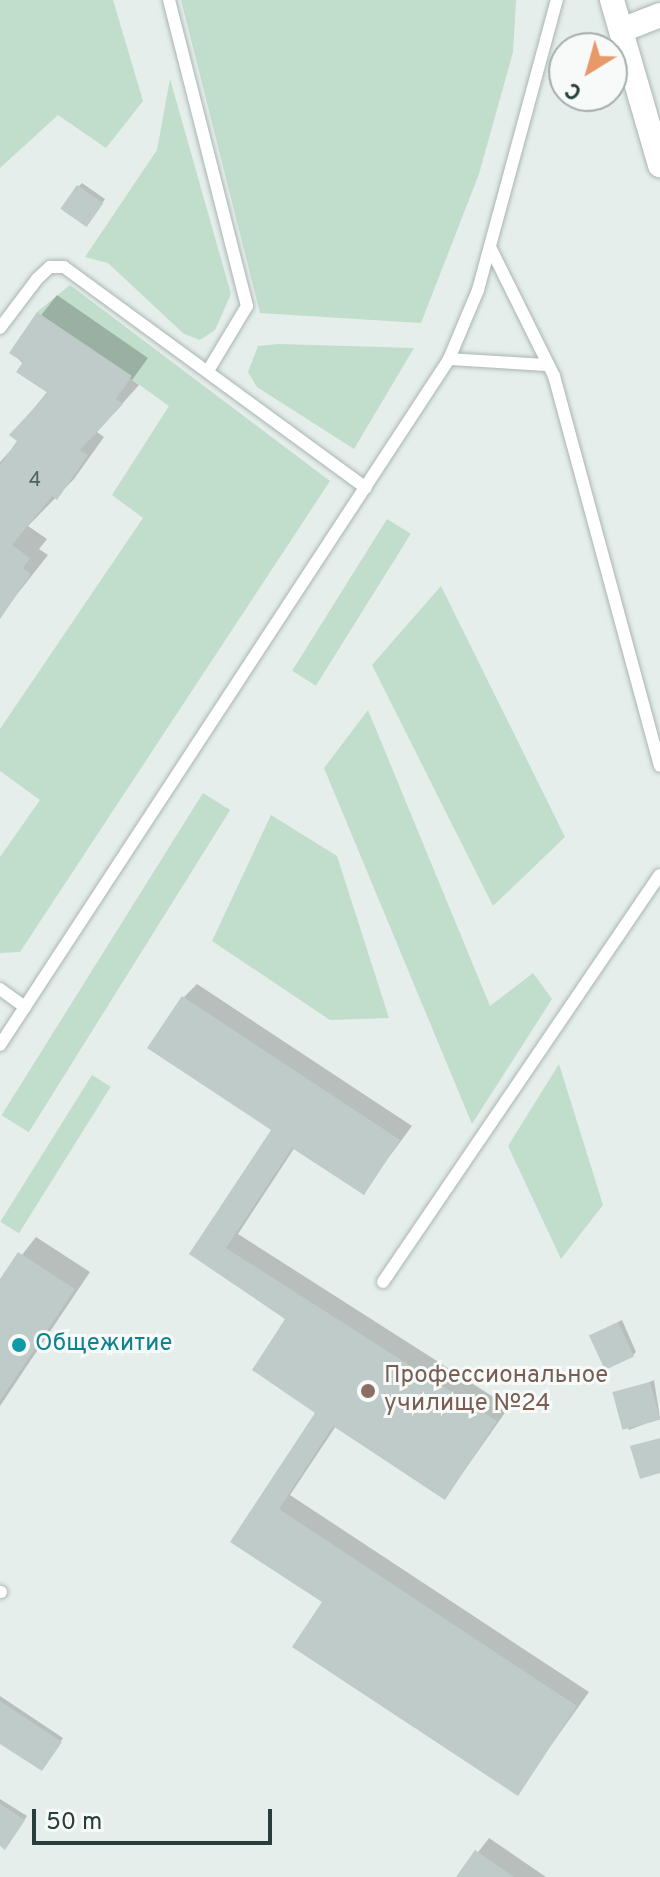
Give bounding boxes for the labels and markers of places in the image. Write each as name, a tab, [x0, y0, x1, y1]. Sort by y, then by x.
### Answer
place label: Общежитие	[35, 1331, 172, 1359]
marker: Общежитие	[10, 1336, 28, 1354]
place label: Профессиональное училище №24	[384, 1363, 608, 1419]
marker: Профессиональное училище №24	[359, 1382, 377, 1400]

